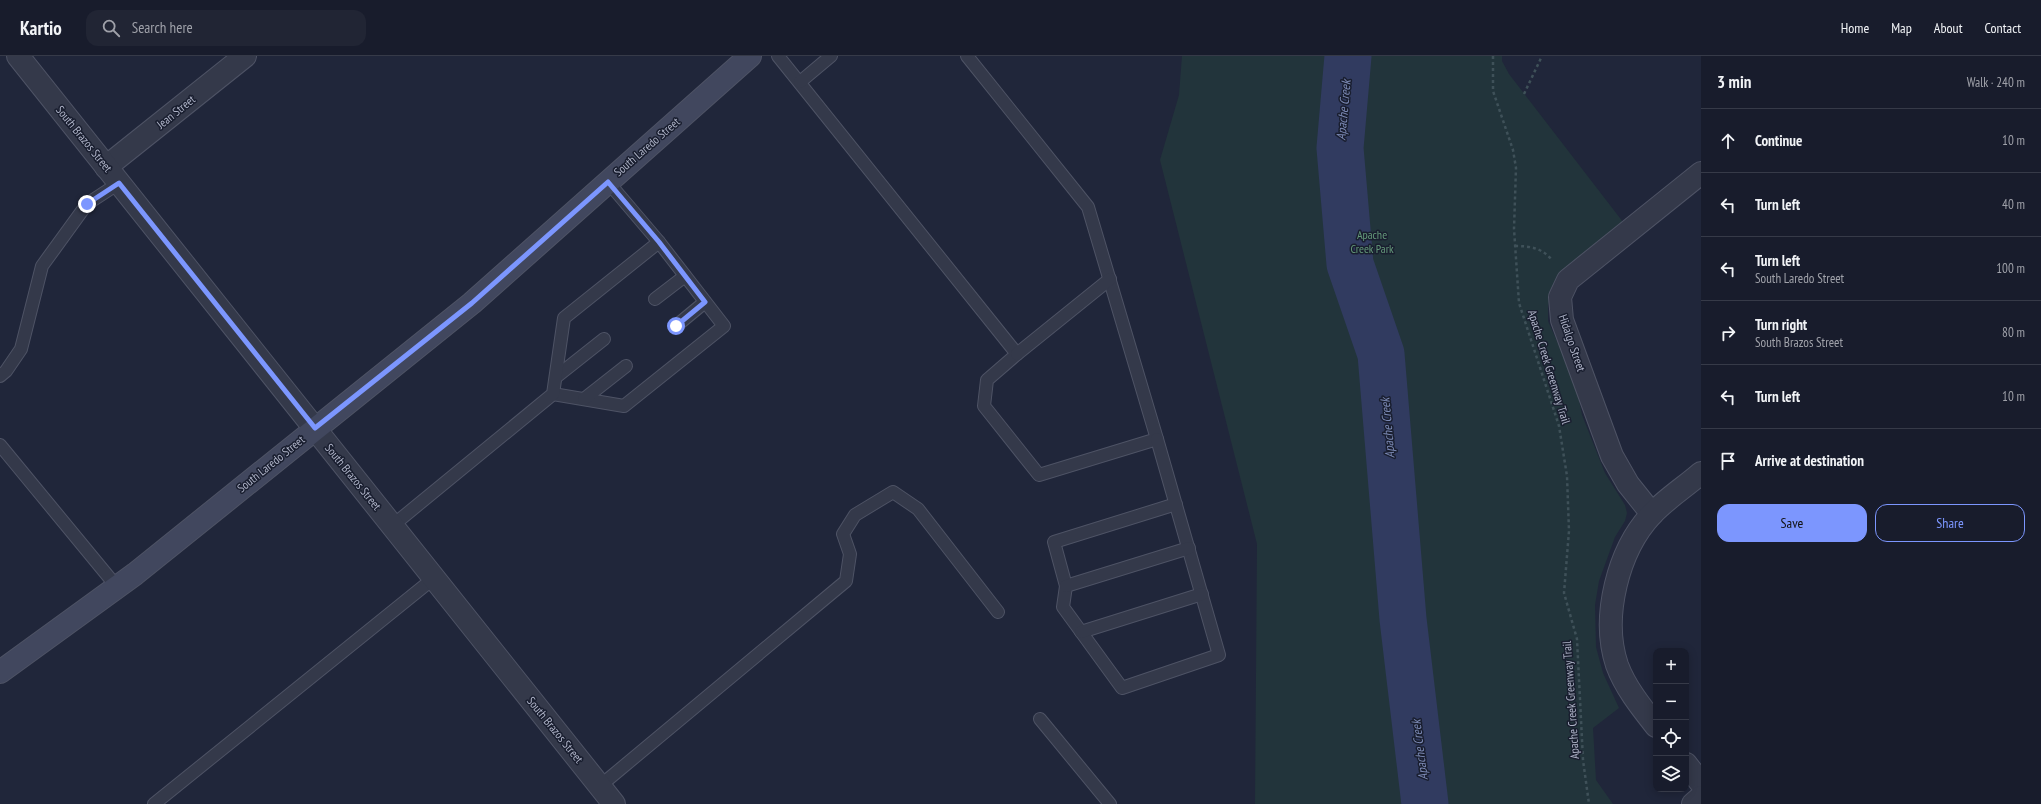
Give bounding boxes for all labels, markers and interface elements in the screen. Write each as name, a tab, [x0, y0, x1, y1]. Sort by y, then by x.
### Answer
search box	[86, 10, 366, 46]
text: Kartio	[20, 16, 62, 40]
icon: search	[100, 17, 122, 39]
text: Search here	[132, 18, 193, 37]
text: Home	[1841, 19, 1869, 37]
text: Map	[1891, 19, 1912, 37]
text: About	[1934, 19, 1963, 37]
text: Contact	[1985, 19, 2021, 37]
text: 3 min	[1717, 71, 1751, 93]
text: Walk · 240 m	[1967, 74, 2025, 91]
water label: Apache Creek	[1332, 77, 1355, 141]
street label: Jean Street	[153, 91, 199, 132]
street label: South Brazos Street	[53, 102, 116, 175]
street label: South Laredo Street	[611, 114, 683, 179]
icon: ahead	[1717, 130, 1739, 152]
text: Continue	[1755, 131, 1802, 150]
text: 10 m	[2002, 132, 2025, 149]
icon: left	[1717, 194, 1739, 216]
route end	[78, 195, 96, 213]
text: Turn left	[1755, 195, 1800, 214]
text: 40 m	[2002, 196, 2025, 213]
park label: Apache Creek Park	[1350, 227, 1394, 256]
text: Turn left	[1755, 251, 1800, 270]
icon: left	[1717, 258, 1739, 280]
text: 100 m	[1996, 260, 2025, 277]
text: South Laredo Street	[1755, 270, 1844, 287]
street label: Apache Creek Greenway Trail	[1525, 308, 1574, 426]
street label: Hidalgo Street	[1556, 312, 1589, 374]
text: Turn right	[1755, 315, 1807, 334]
route start	[667, 317, 685, 335]
icon: right	[1717, 322, 1739, 344]
text: 80 m	[2002, 324, 2025, 341]
text: South Brazos Street	[1755, 334, 1843, 351]
icon: left	[1717, 386, 1739, 408]
text: Turn left	[1755, 387, 1800, 406]
text: 10 m	[2002, 388, 2025, 405]
water label: Apache Creek	[1376, 395, 1399, 459]
street label: South Laredo Street	[234, 431, 308, 495]
street label: South Brazos Street	[322, 440, 385, 513]
icon: arrive	[1717, 450, 1739, 472]
text: Arrive at destination	[1755, 451, 1864, 470]
button: Save	[1717, 504, 1867, 542]
button: Share	[1875, 504, 2025, 542]
street label: Apache Creek Greenway Trail	[1559, 640, 1582, 760]
map controls	[1653, 648, 1689, 792]
button: +	[1653, 648, 1689, 684]
button: −	[1653, 684, 1689, 720]
street label: South Brazos Street	[524, 693, 587, 766]
water label: Apache Creek	[1407, 717, 1432, 781]
button: locate	[1653, 720, 1689, 756]
button: layers	[1653, 756, 1689, 792]

